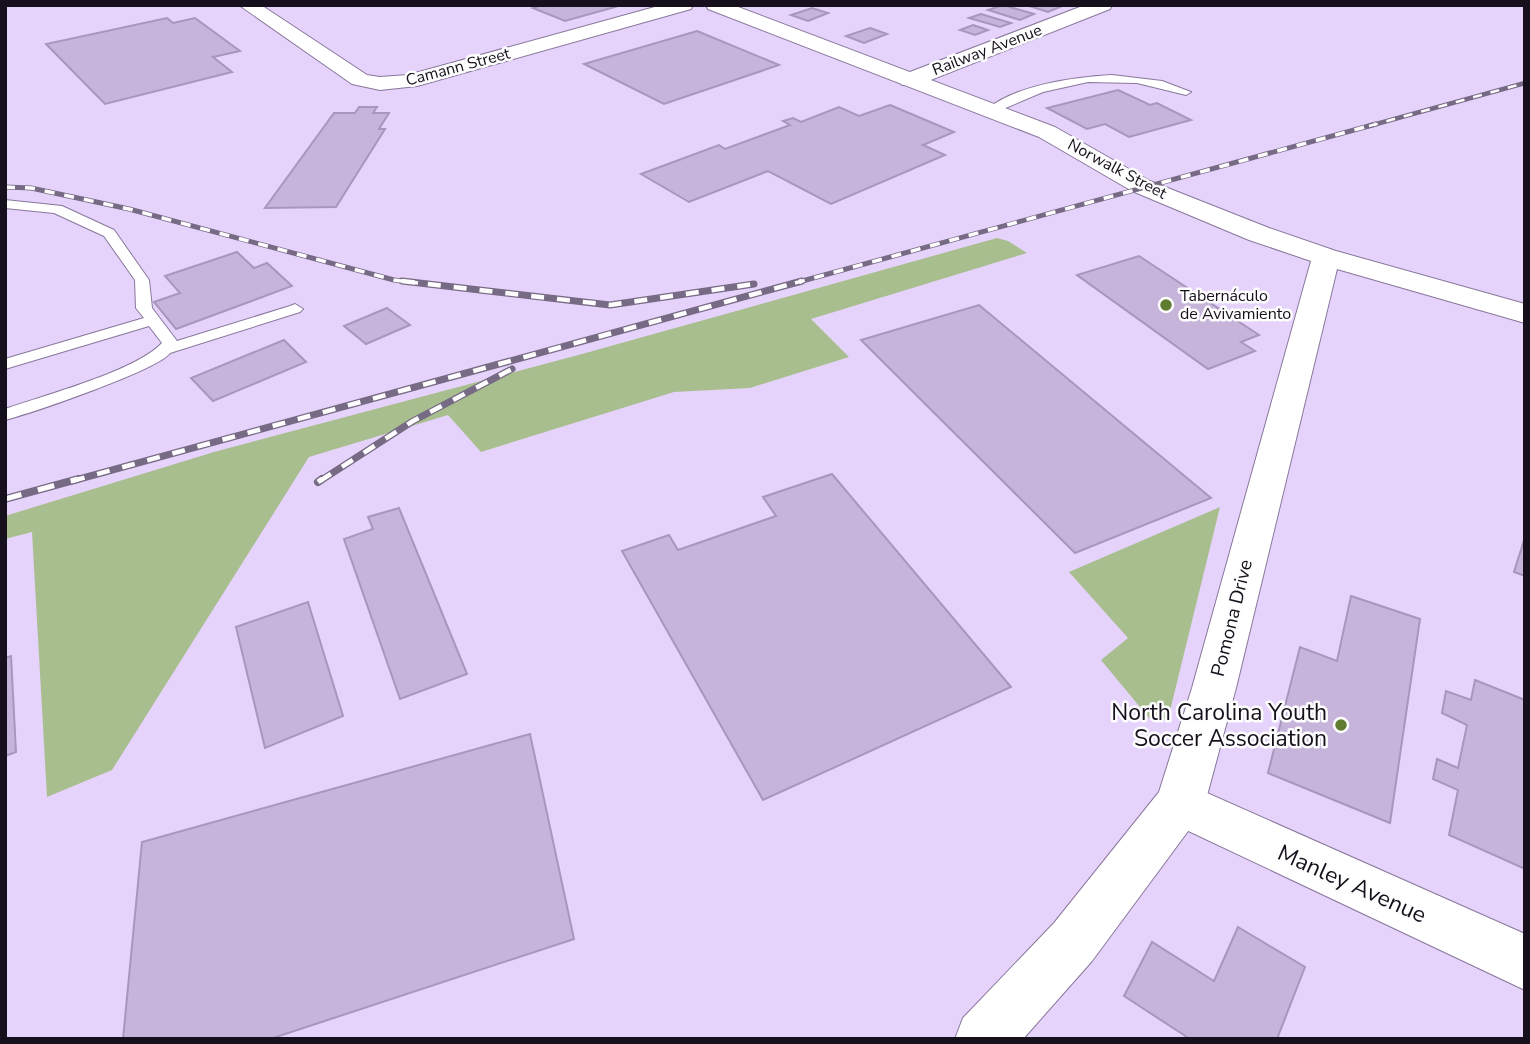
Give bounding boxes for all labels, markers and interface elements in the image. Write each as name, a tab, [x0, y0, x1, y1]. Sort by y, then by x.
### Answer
street label: Railway Avenue	[929, 19, 1045, 81]
street label: Camann Street	[403, 42, 513, 91]
street label: Norwalk Street	[1064, 134, 1171, 205]
place label: Tabernáculo de Avivamiento	[1180, 285, 1291, 325]
marker: Tabernáculo de Avivamiento	[1158, 297, 1174, 313]
street label: Pomona Drive	[1205, 557, 1259, 679]
place label: North Carolina Youth Soccer Association	[1111, 697, 1327, 754]
marker: North Carolina Youth Soccer Association	[1333, 717, 1349, 733]
street label: Manley Avenue	[1273, 837, 1431, 931]

